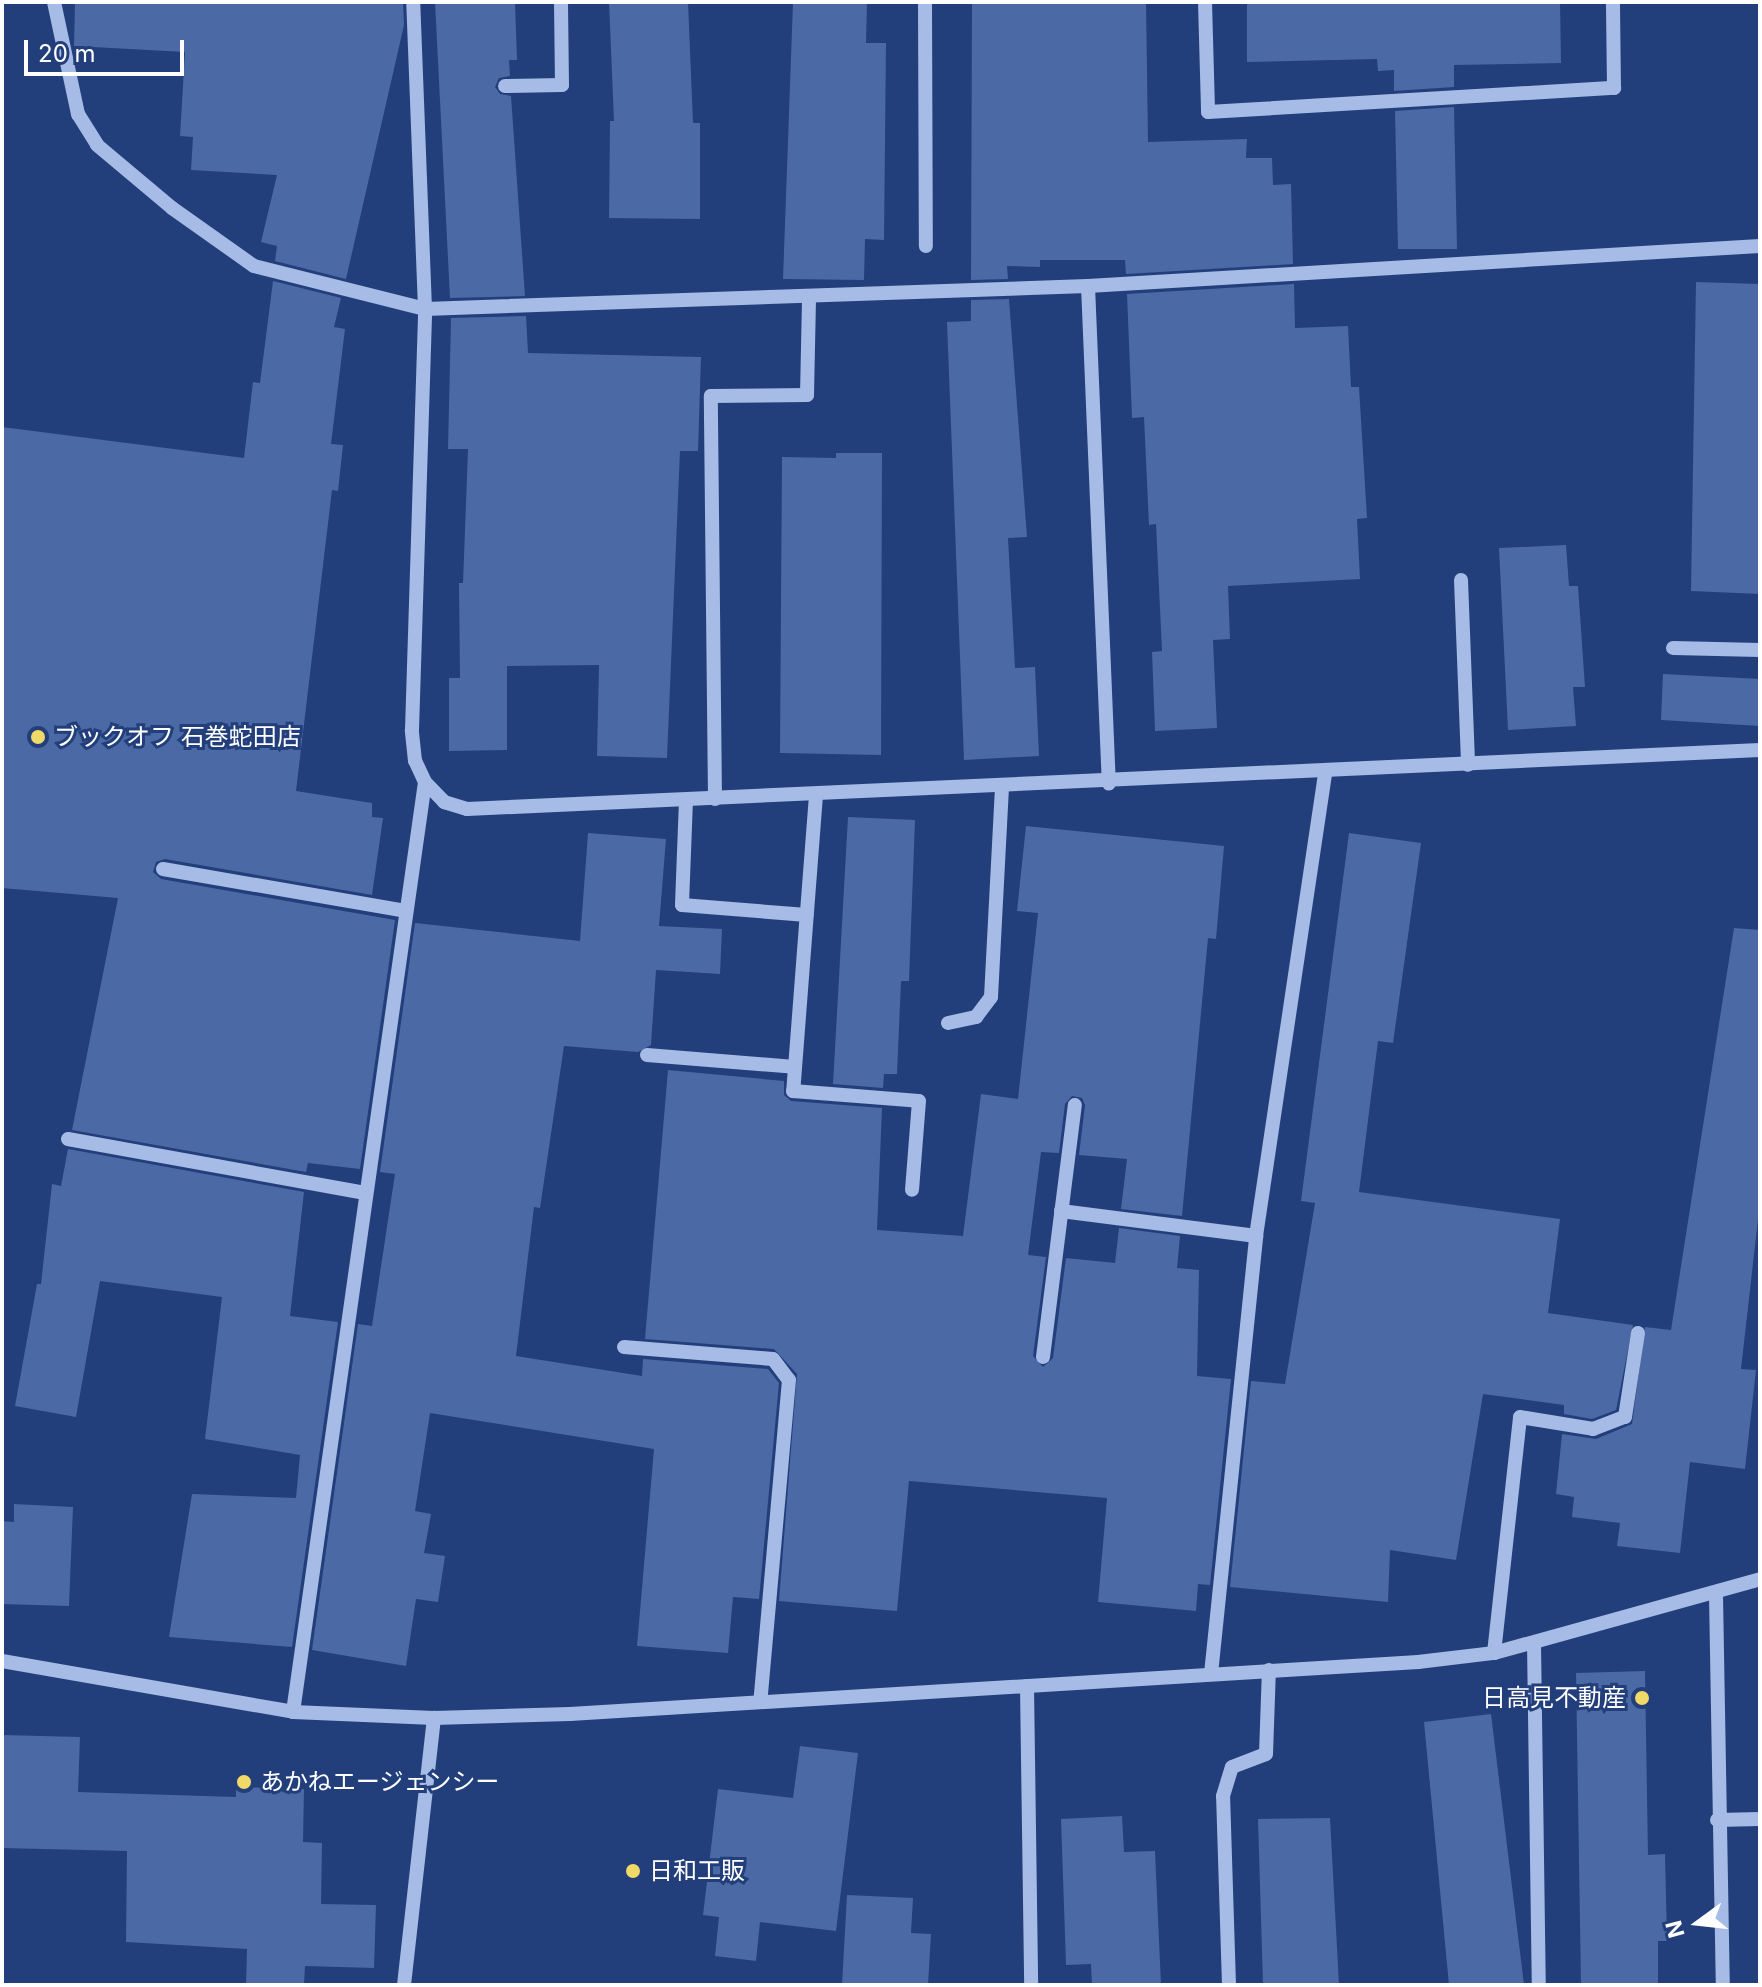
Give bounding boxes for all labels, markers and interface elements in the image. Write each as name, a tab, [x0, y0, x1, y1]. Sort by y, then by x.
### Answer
scale bar	[28, 24, 188, 74]
text: 20 m	[38, 39, 96, 68]
place label: ブックオフ 石巻蛇田店	[54, 723, 301, 751]
marker: ブックオフ 石巻蛇田店	[29, 728, 47, 746]
place label: 日高見不動産	[1482, 1684, 1626, 1712]
marker: 日高見不動産	[1633, 1689, 1651, 1707]
place label: あかねエージェンシー	[260, 1768, 500, 1796]
marker: あかねエージェンシー	[235, 1773, 253, 1791]
place label: 日和工販	[649, 1857, 745, 1885]
marker: 日和工販	[624, 1862, 642, 1880]
north arrow	[1658, 1883, 1738, 1963]
text: N	[1660, 1918, 1690, 1941]

